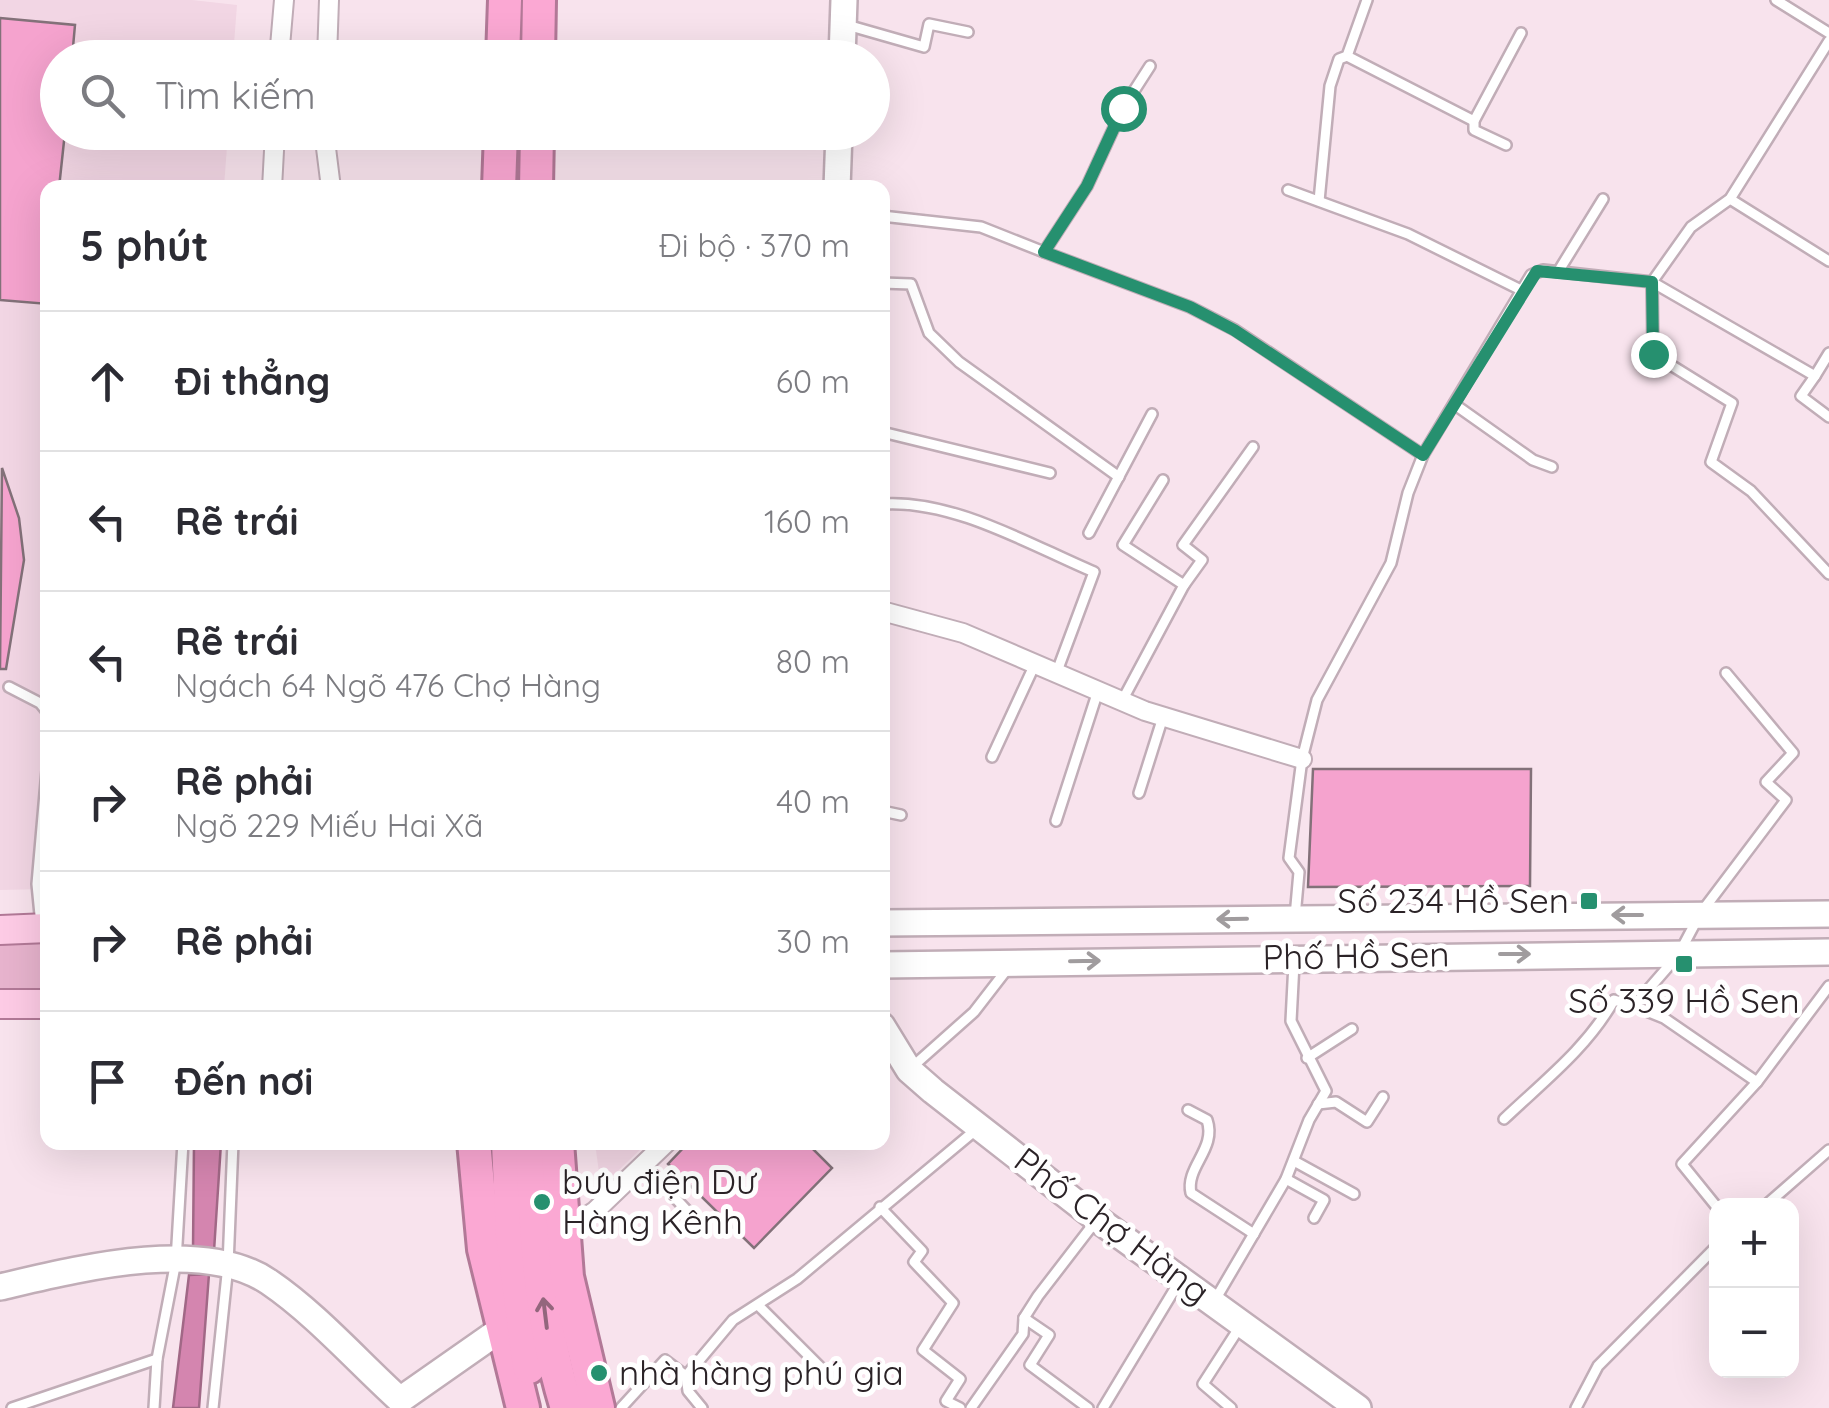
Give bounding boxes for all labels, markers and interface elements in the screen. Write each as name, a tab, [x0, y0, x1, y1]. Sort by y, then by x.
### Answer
search box	[40, 40, 890, 150]
icon: search	[75, 68, 130, 123]
text: Tìm kiếm	[155, 71, 316, 119]
route start	[1101, 86, 1147, 132]
text: 5 phút	[80, 219, 209, 272]
text: Đi bộ · 370 m	[659, 225, 850, 265]
route end	[1631, 332, 1677, 378]
icon: ahead	[80, 354, 135, 409]
text: Đi thẳng	[175, 357, 330, 405]
text: 60 m	[776, 361, 850, 401]
icon: left	[80, 494, 135, 549]
text: Rẽ trái	[175, 497, 298, 545]
text: 160 m	[764, 501, 850, 541]
text: Rẽ trái	[175, 617, 298, 665]
icon: left	[80, 634, 135, 689]
text: 80 m	[776, 641, 850, 681]
text: Ngách 64 Ngõ 476 Chợ Hàng	[175, 665, 601, 705]
text: Rẽ phải	[175, 757, 313, 805]
icon: right	[80, 774, 135, 829]
text: 40 m	[776, 781, 850, 821]
text: Ngõ 229 Miếu Hai Xã	[175, 805, 484, 845]
place label: Số 234 Hồ Sen	[1337, 878, 1569, 922]
marker: Số 234 Hồ Sen	[1578, 890, 1600, 912]
one-way arrow	[1611, 906, 1644, 924]
one-way arrow	[1216, 910, 1248, 928]
icon: right	[80, 914, 135, 969]
text: Rẽ phải	[175, 917, 313, 965]
text: 30 m	[776, 921, 850, 961]
street label: Phố Hồ Sen	[1262, 931, 1450, 979]
one-way arrow	[1498, 944, 1530, 964]
one-way arrow	[1068, 951, 1100, 970]
marker: Số 339 Hồ Sen	[1673, 953, 1695, 975]
place label: Số 339 Hồ Sen	[1568, 978, 1800, 1022]
icon: arrive	[80, 1054, 135, 1109]
text: Đến nơi	[175, 1057, 313, 1105]
street label: Phố Chợ Hàng	[1006, 1137, 1219, 1313]
place label: bưu điện Dư Hàng Kênh	[562, 1159, 758, 1243]
marker: bưu điện Dư Hàng Kênh	[531, 1191, 553, 1213]
map controls	[1709, 1198, 1799, 1378]
button: +	[1709, 1198, 1799, 1288]
button: −	[1709, 1288, 1799, 1378]
one-way arrow	[536, 1298, 554, 1330]
place label: nhà hàng phú gia	[619, 1350, 904, 1394]
marker: nhà hàng phú gia	[588, 1362, 610, 1384]

